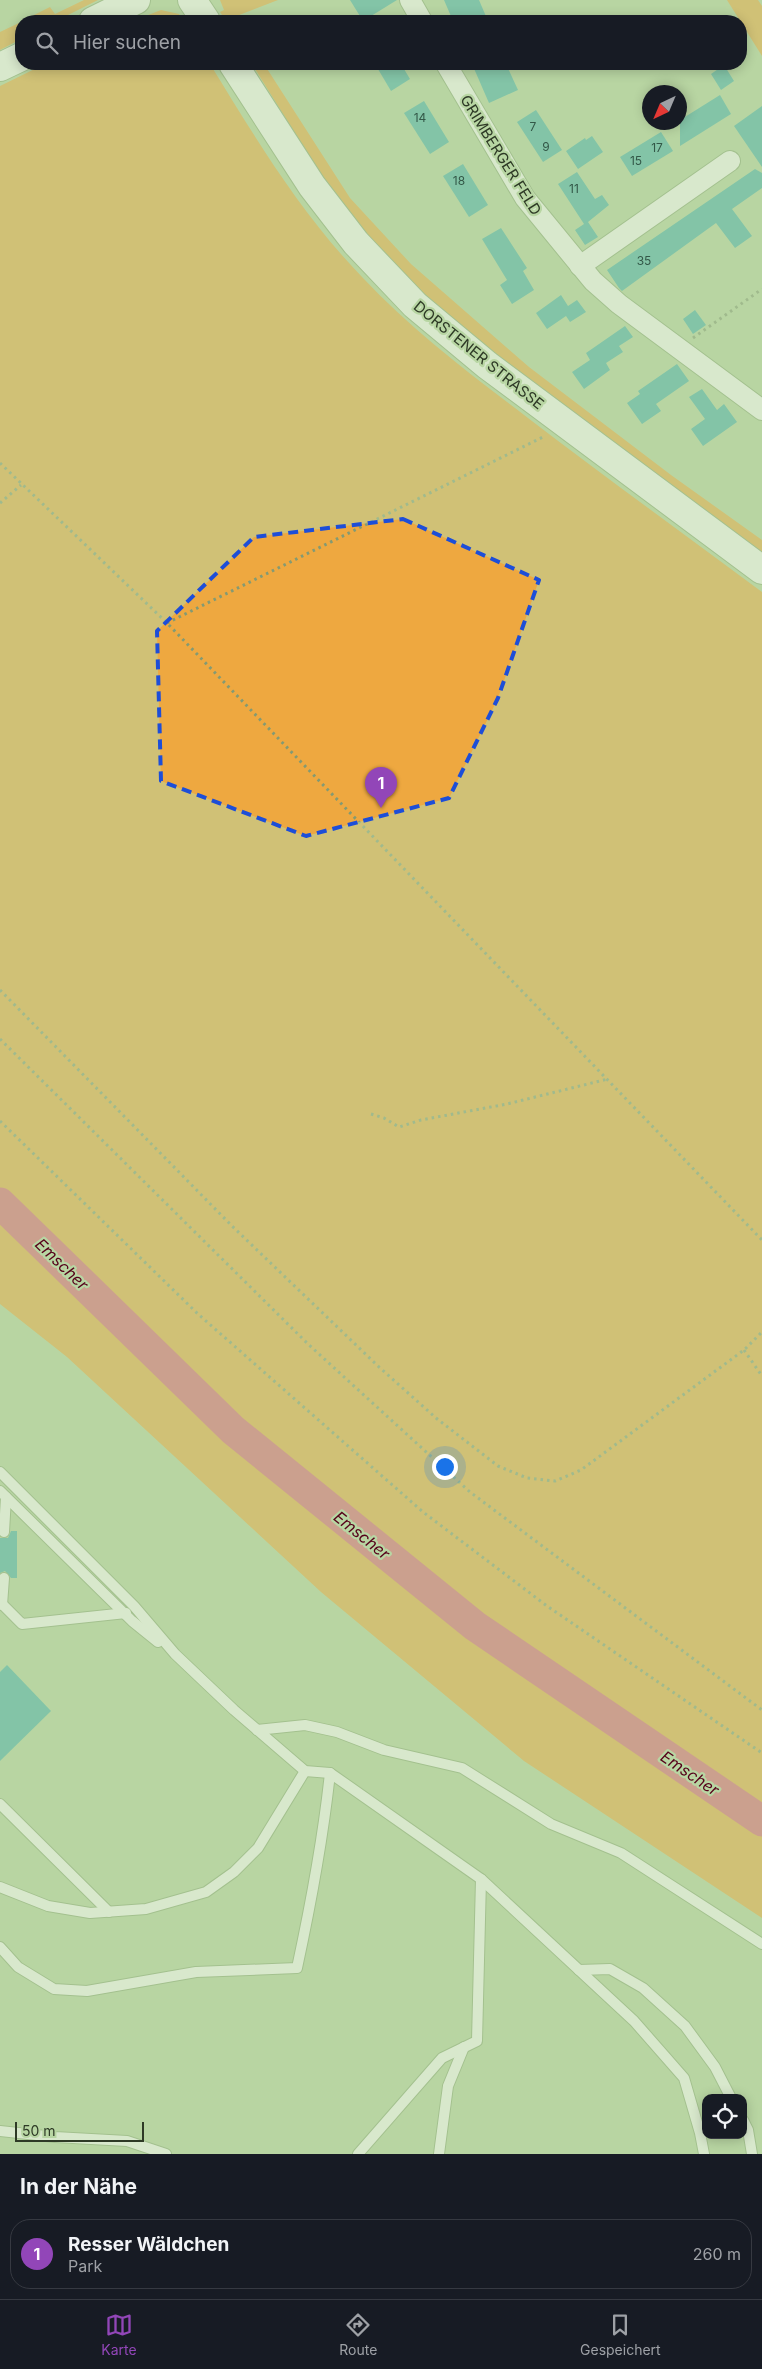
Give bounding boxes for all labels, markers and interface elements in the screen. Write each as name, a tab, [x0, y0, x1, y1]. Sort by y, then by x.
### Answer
search box	[15, 15, 747, 70]
icon: search	[33, 29, 61, 57]
text: Hier suchen	[73, 31, 181, 54]
north arrow	[642, 85, 687, 130]
street label: GRIMBERGER FELD	[456, 91, 546, 219]
house number: 14	[414, 110, 427, 125]
house number: 7	[530, 119, 537, 134]
house number: 9	[542, 139, 550, 154]
house number: 17	[651, 140, 663, 155]
house number: 15	[630, 153, 642, 168]
house number: 18	[453, 173, 465, 188]
house number: 11	[569, 181, 579, 196]
house number: 35	[637, 253, 651, 268]
street label: DORSTENER STRASSE	[410, 297, 548, 413]
pin: 1	[365, 767, 397, 808]
water label: Emscher	[31, 1234, 93, 1295]
your location	[432, 1454, 458, 1480]
water label: Emscher	[330, 1506, 395, 1564]
water label: Emscher	[657, 1746, 724, 1800]
map controls	[702, 2094, 747, 2139]
button: locate	[702, 2094, 747, 2139]
scale bar	[15, 2119, 144, 2142]
text: 50 m	[22, 2122, 56, 2139]
text: In der Nähe	[20, 2174, 137, 2199]
text: Resser Wäldchen	[68, 2233, 229, 2256]
text: 1	[34, 2244, 40, 2264]
text: 260 m	[693, 2244, 741, 2264]
text: Park	[68, 2256, 102, 2276]
tab: Karte	[101, 2311, 137, 2358]
tab: Route	[339, 2311, 377, 2358]
tab: Gespeichert	[580, 2311, 661, 2358]

